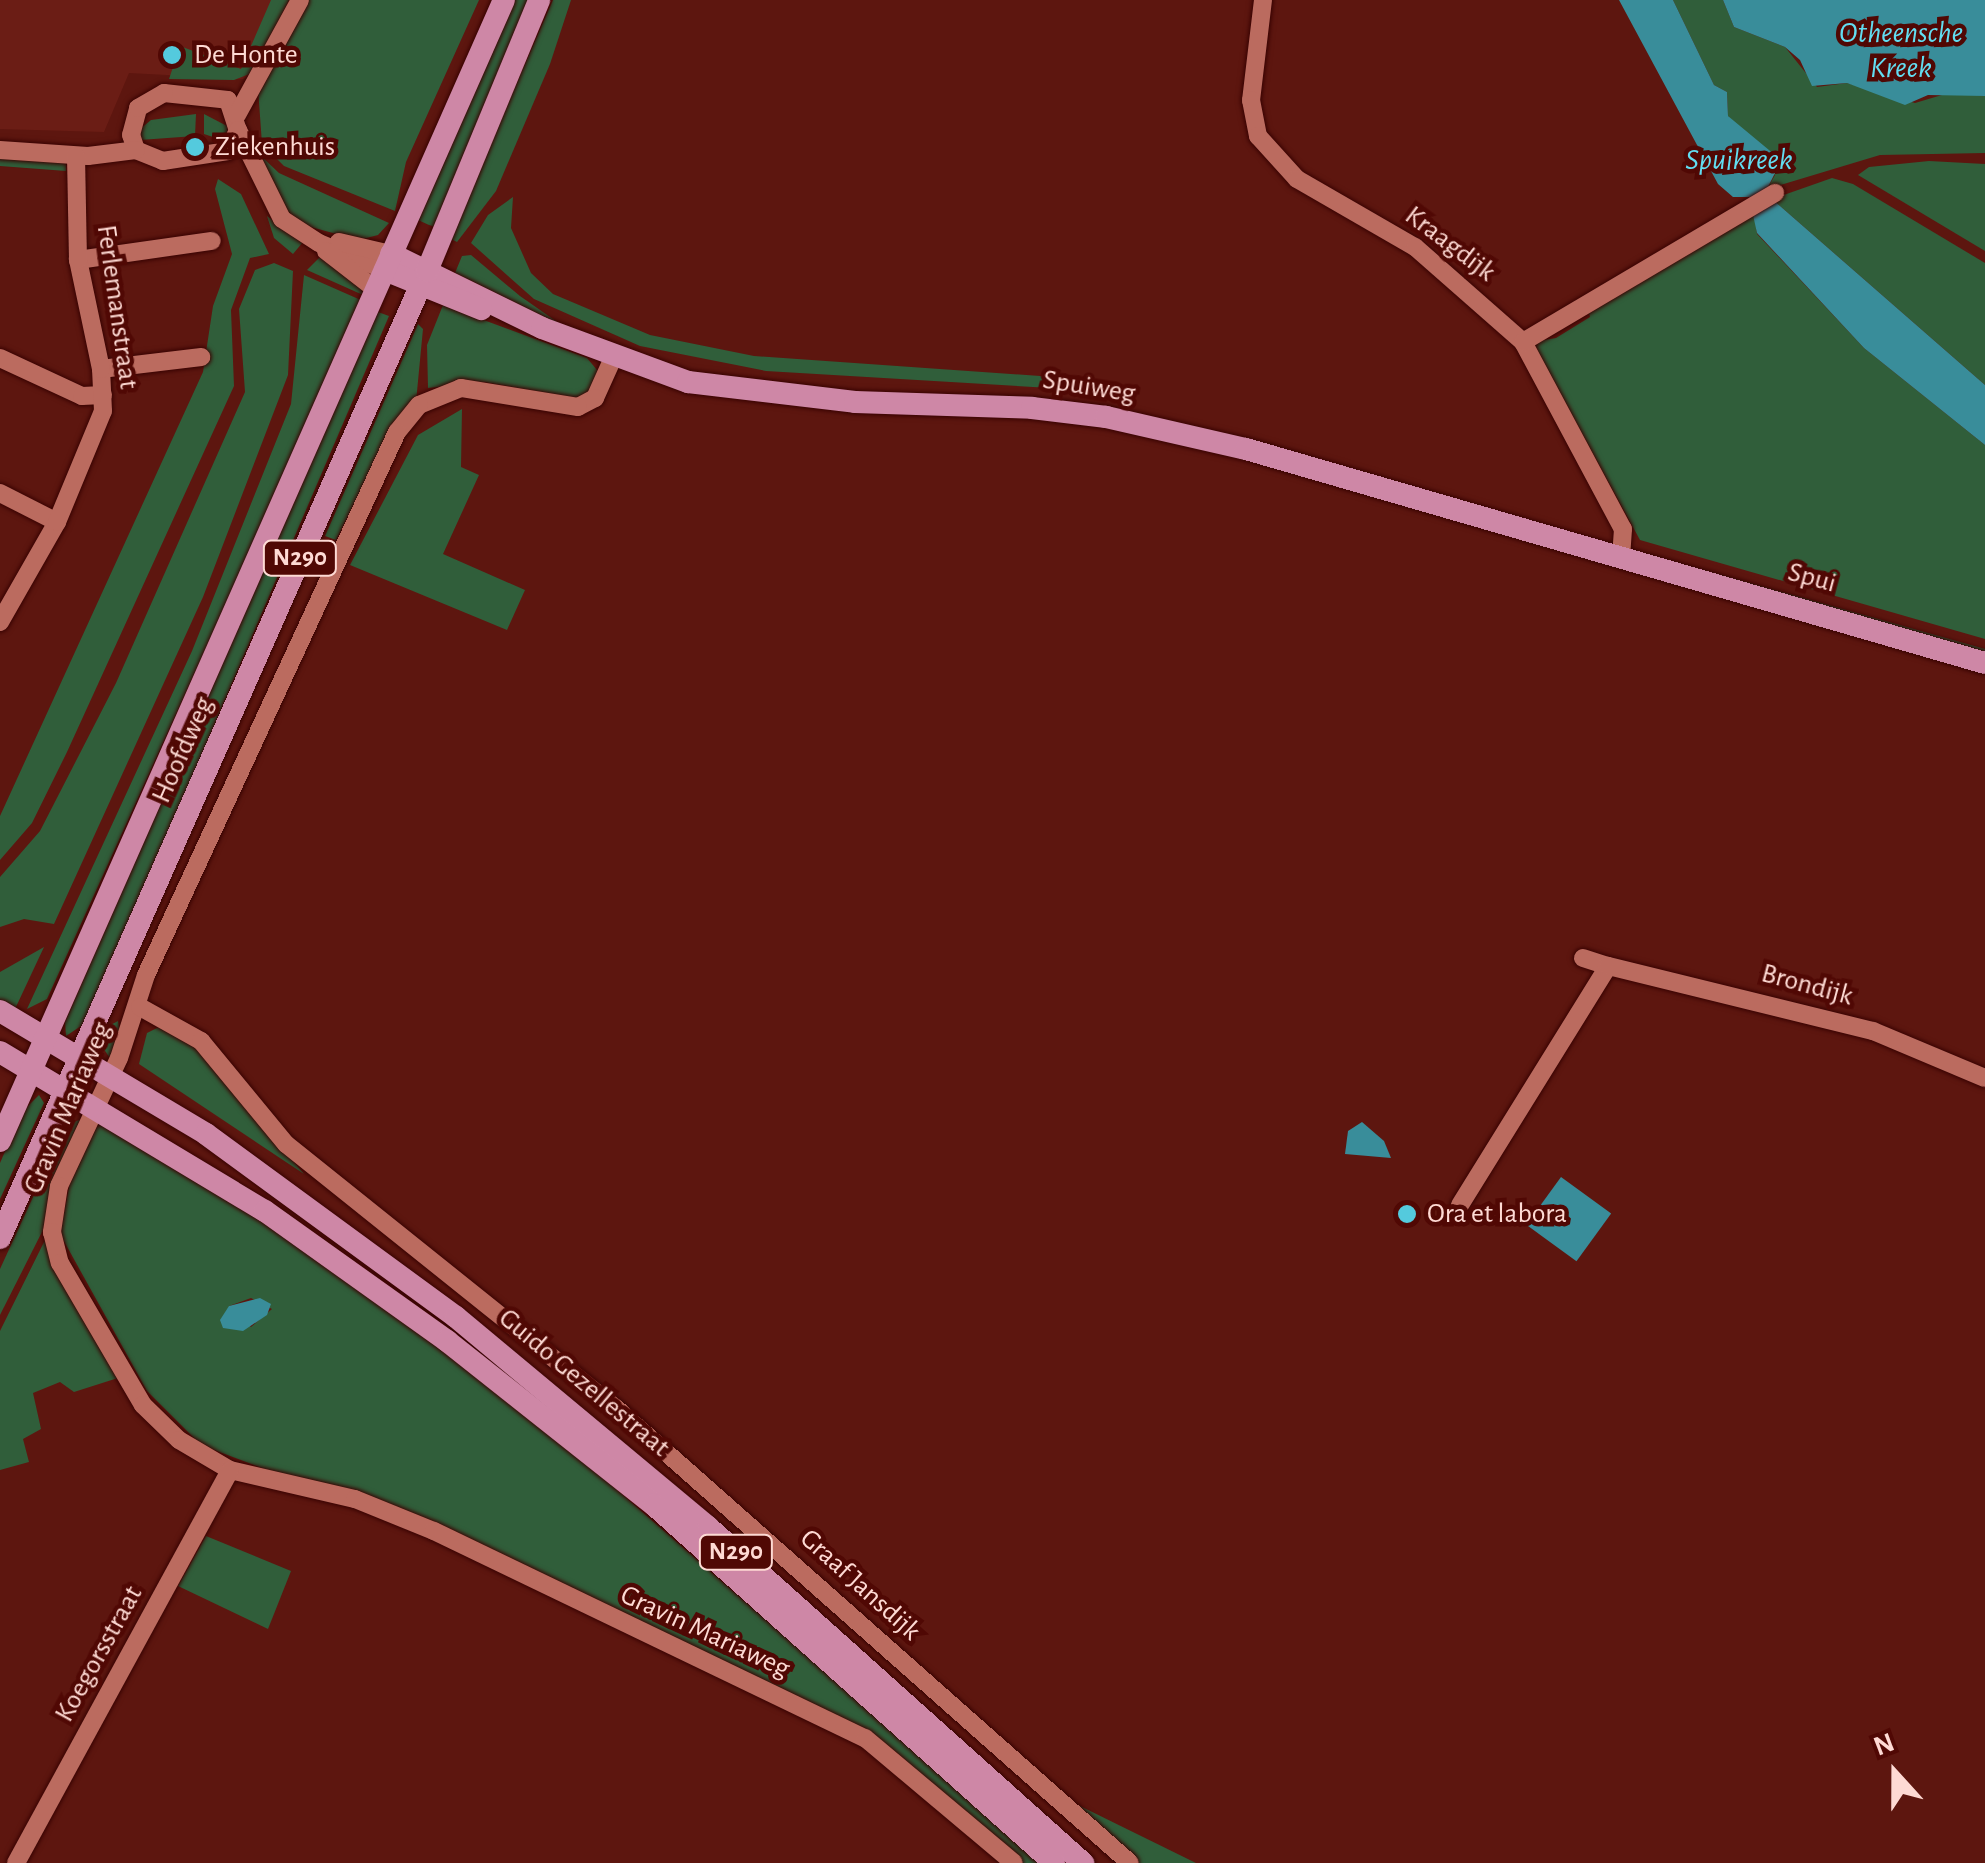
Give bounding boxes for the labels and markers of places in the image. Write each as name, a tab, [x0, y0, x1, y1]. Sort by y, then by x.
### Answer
place label: De Honte	[194, 38, 298, 72]
marker: De Honte	[159, 42, 185, 68]
place label: Ziekenhuis	[215, 130, 335, 164]
marker: Ziekenhuis	[184, 136, 206, 158]
place label: Ora et labora	[1427, 1197, 1567, 1231]
marker: Ora et labora	[1396, 1203, 1418, 1225]

